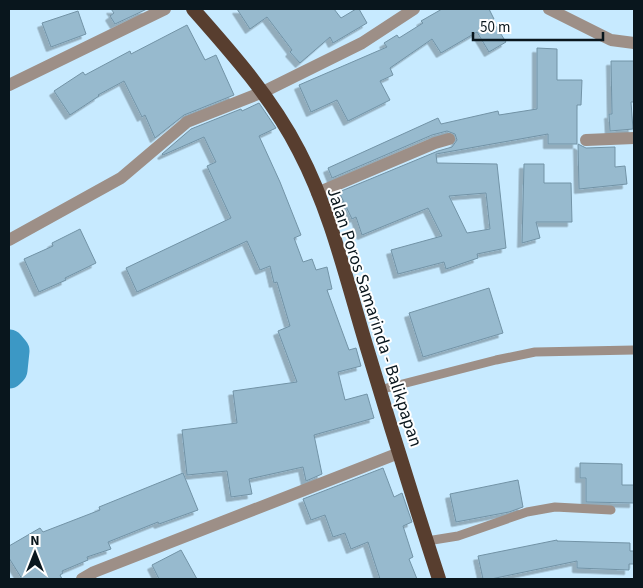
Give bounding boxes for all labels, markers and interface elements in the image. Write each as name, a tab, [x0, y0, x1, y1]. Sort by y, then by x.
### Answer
scale bar	[473, 10, 603, 42]
text: 50 m	[480, 17, 510, 38]
street label: Jalan Poros Samarinda - Balikpapan	[321, 184, 428, 450]
north arrow	[10, 528, 60, 578]
text: N	[30, 531, 40, 551]

